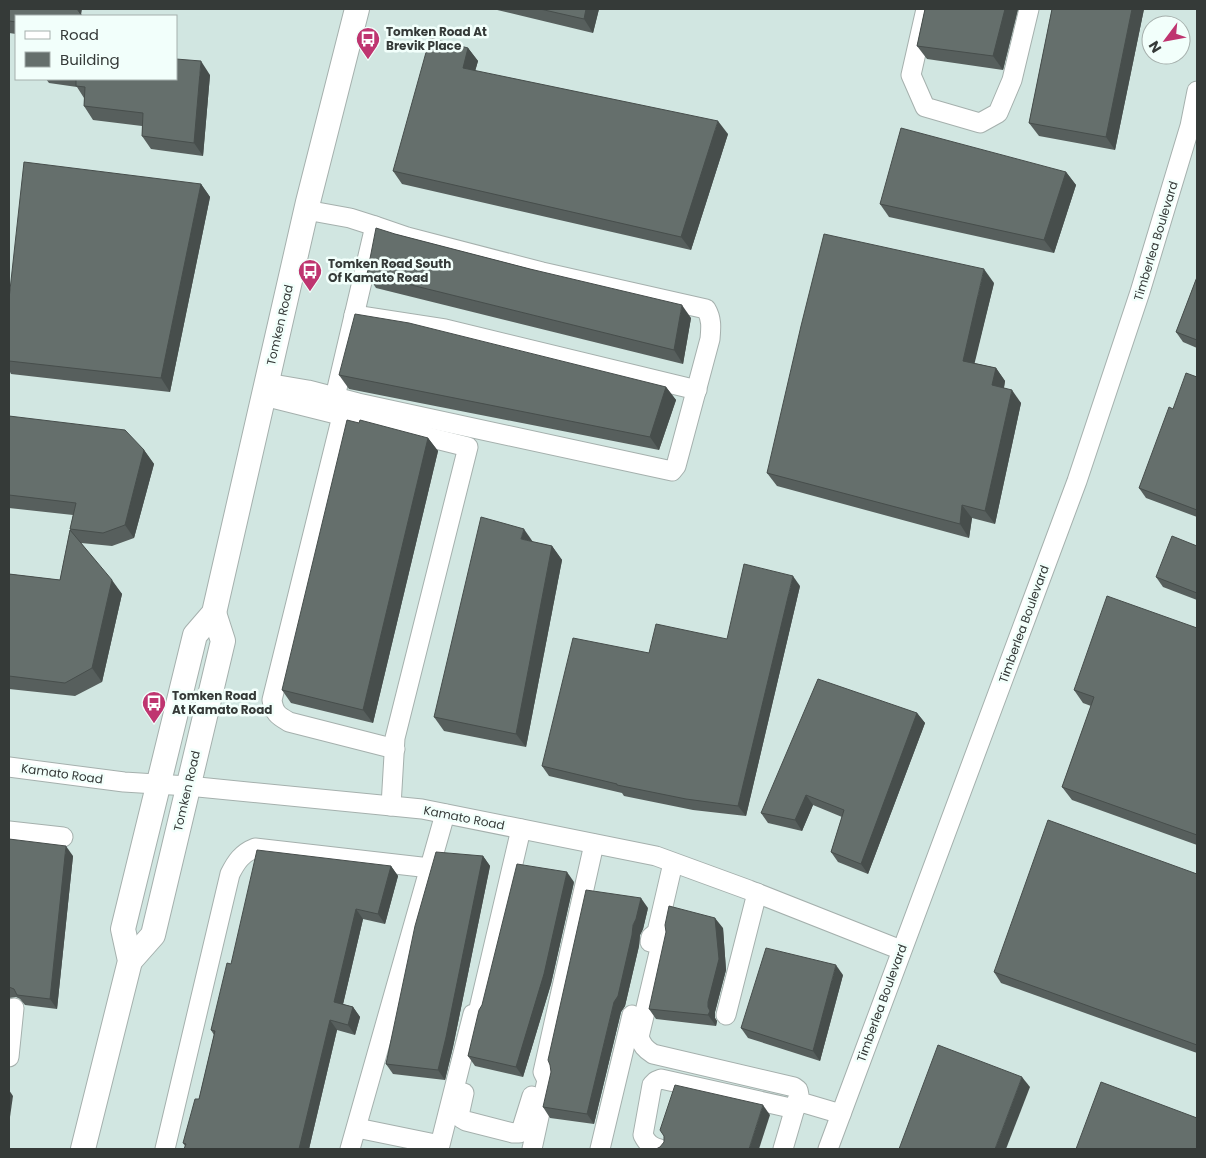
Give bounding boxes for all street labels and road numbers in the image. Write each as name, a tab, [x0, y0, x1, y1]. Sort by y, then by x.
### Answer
street label: Timberlea Boulevard	[1129, 179, 1182, 303]
street label: Tomken Road	[262, 283, 297, 367]
street label: Timberlea Boulevard	[994, 563, 1053, 685]
street label: Tomken Road	[169, 749, 204, 833]
street label: Kamato Road	[20, 759, 104, 788]
street label: Kamato Road	[422, 801, 506, 834]
street label: Timberlea Boulevard	[852, 942, 911, 1064]

